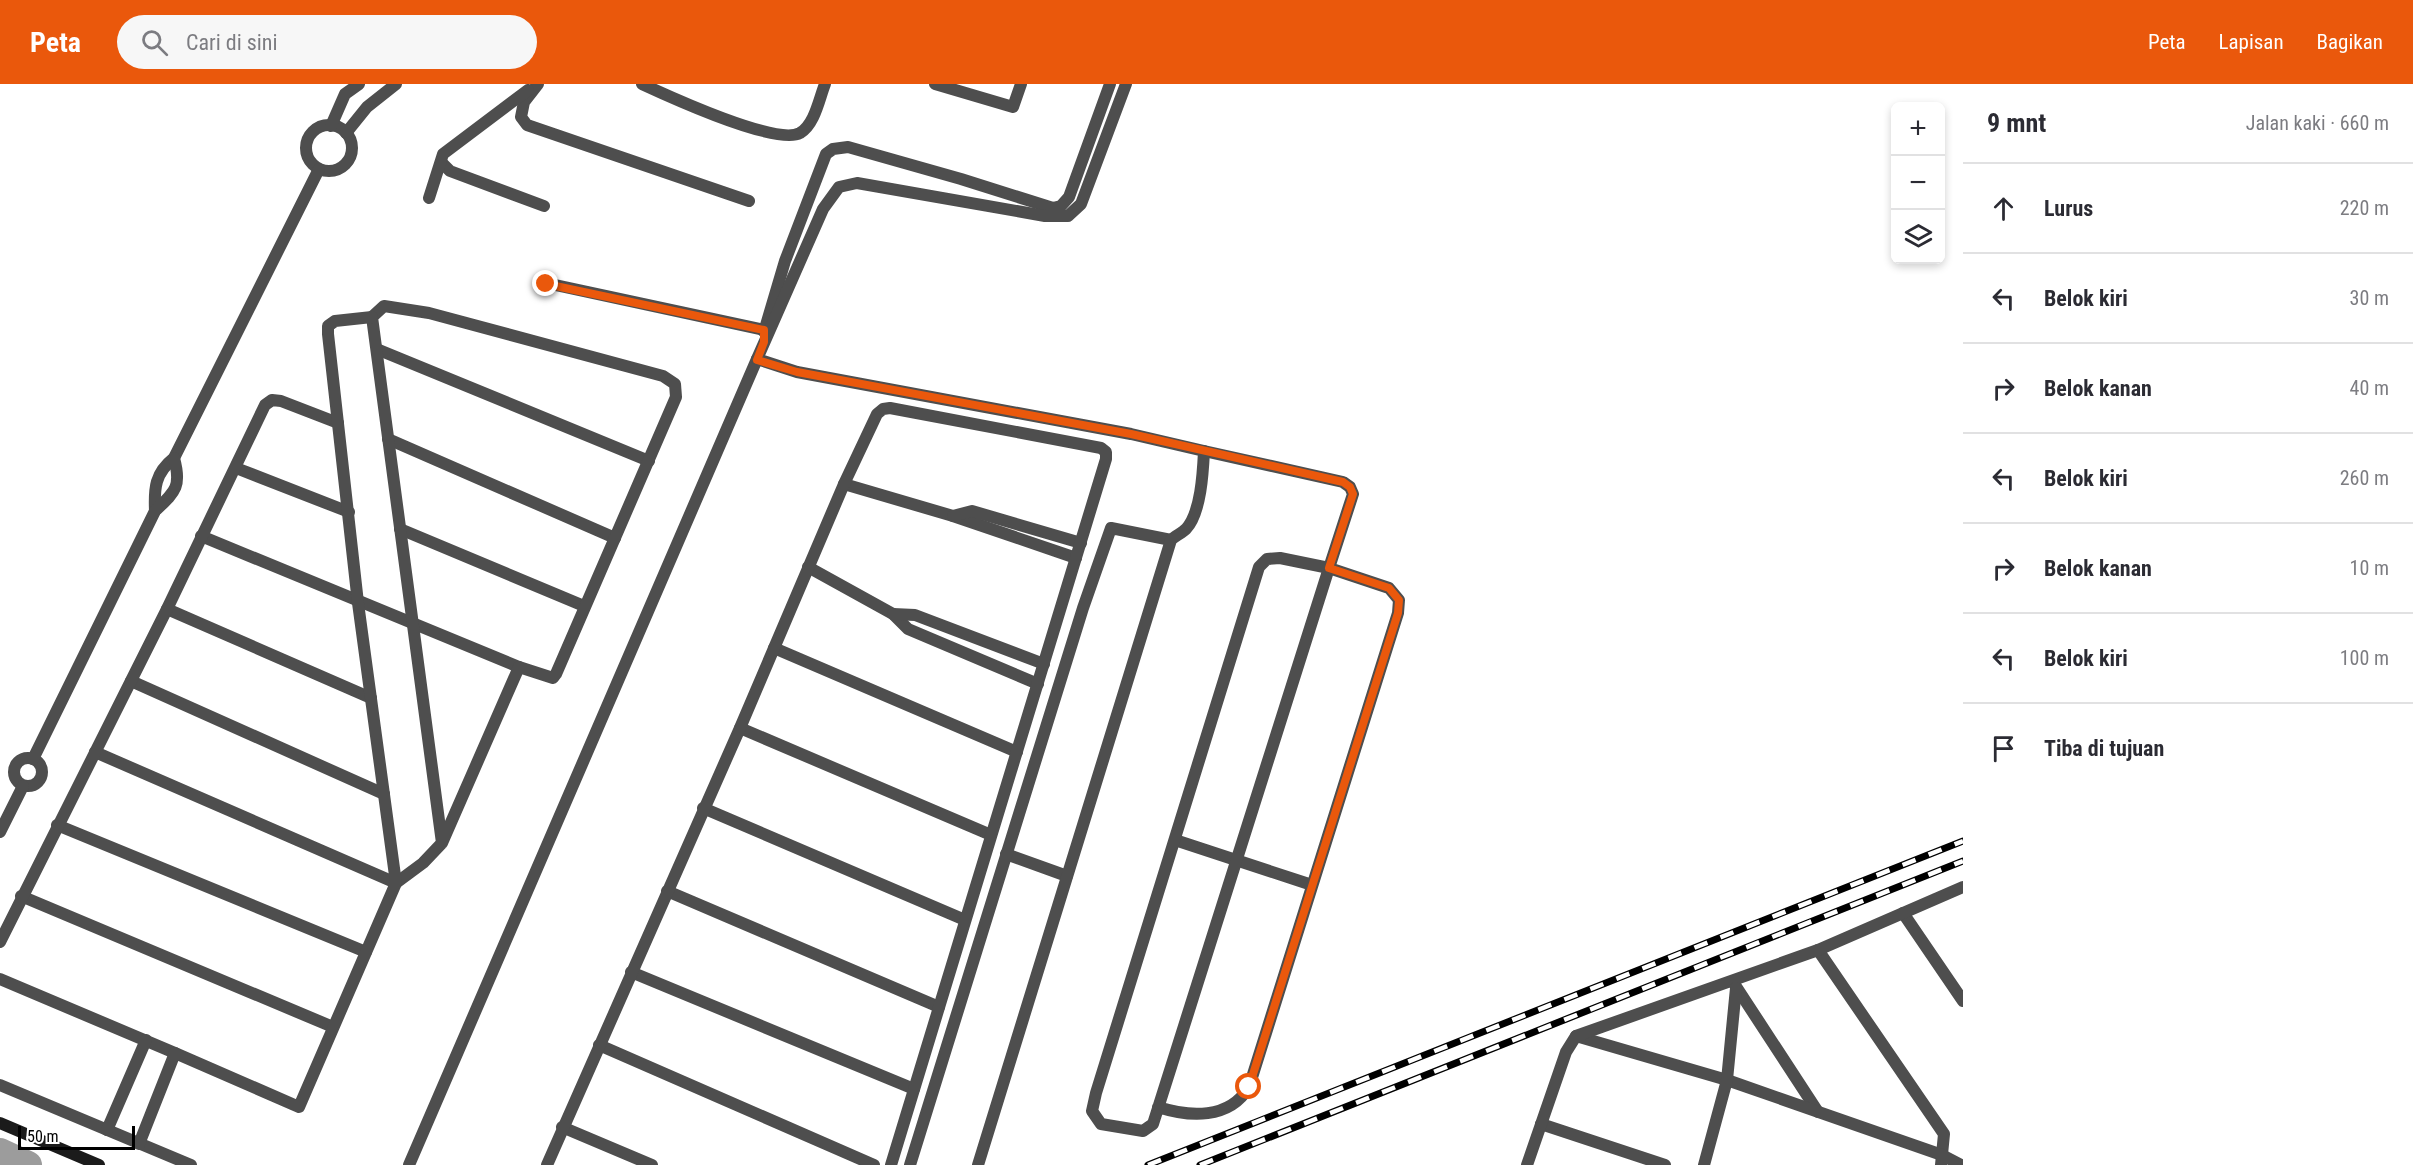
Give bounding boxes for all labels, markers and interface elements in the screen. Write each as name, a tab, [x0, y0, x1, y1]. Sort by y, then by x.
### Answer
search box	[117, 15, 537, 69]
text: Peta	[30, 26, 81, 59]
icon: search	[138, 26, 171, 59]
text: Cari di sini	[186, 30, 278, 55]
text: Peta	[2148, 30, 2186, 54]
text: Lapisan	[2219, 30, 2284, 54]
text: Bagikan	[2317, 30, 2383, 54]
map controls	[1891, 102, 1945, 264]
button: +	[1891, 102, 1945, 156]
text: 9 mnt	[1987, 108, 2046, 138]
text: Jalan kaki · 660 m	[2246, 111, 2389, 135]
button: −	[1891, 156, 1945, 210]
icon: ahead	[1987, 192, 2020, 225]
text: Lurus	[2044, 196, 2093, 221]
text: 220 m	[2340, 196, 2389, 220]
button: layers	[1891, 210, 1945, 264]
route end	[532, 270, 558, 296]
icon: left	[1987, 282, 2020, 315]
text: Belok kiri	[2044, 286, 2128, 311]
text: 30 m	[2350, 286, 2389, 310]
icon: right	[1987, 372, 2020, 405]
text: Belok kanan	[2044, 376, 2152, 401]
text: 40 m	[2350, 376, 2389, 400]
icon: left	[1987, 462, 2020, 495]
text: Belok kiri	[2044, 466, 2128, 491]
text: 260 m	[2340, 466, 2389, 490]
icon: right	[1987, 552, 2020, 585]
text: Belok kanan	[2044, 556, 2152, 581]
text: 10 m	[2350, 556, 2389, 580]
icon: left	[1987, 642, 2020, 675]
text: Belok kiri	[2044, 646, 2128, 671]
text: 100 m	[2340, 646, 2389, 670]
icon: arrive	[1987, 732, 2020, 765]
text: Tiba di tujuan	[2044, 736, 2164, 761]
route start	[1235, 1073, 1261, 1099]
scale bar	[18, 1123, 135, 1150]
text: 50 m	[27, 1127, 59, 1146]

